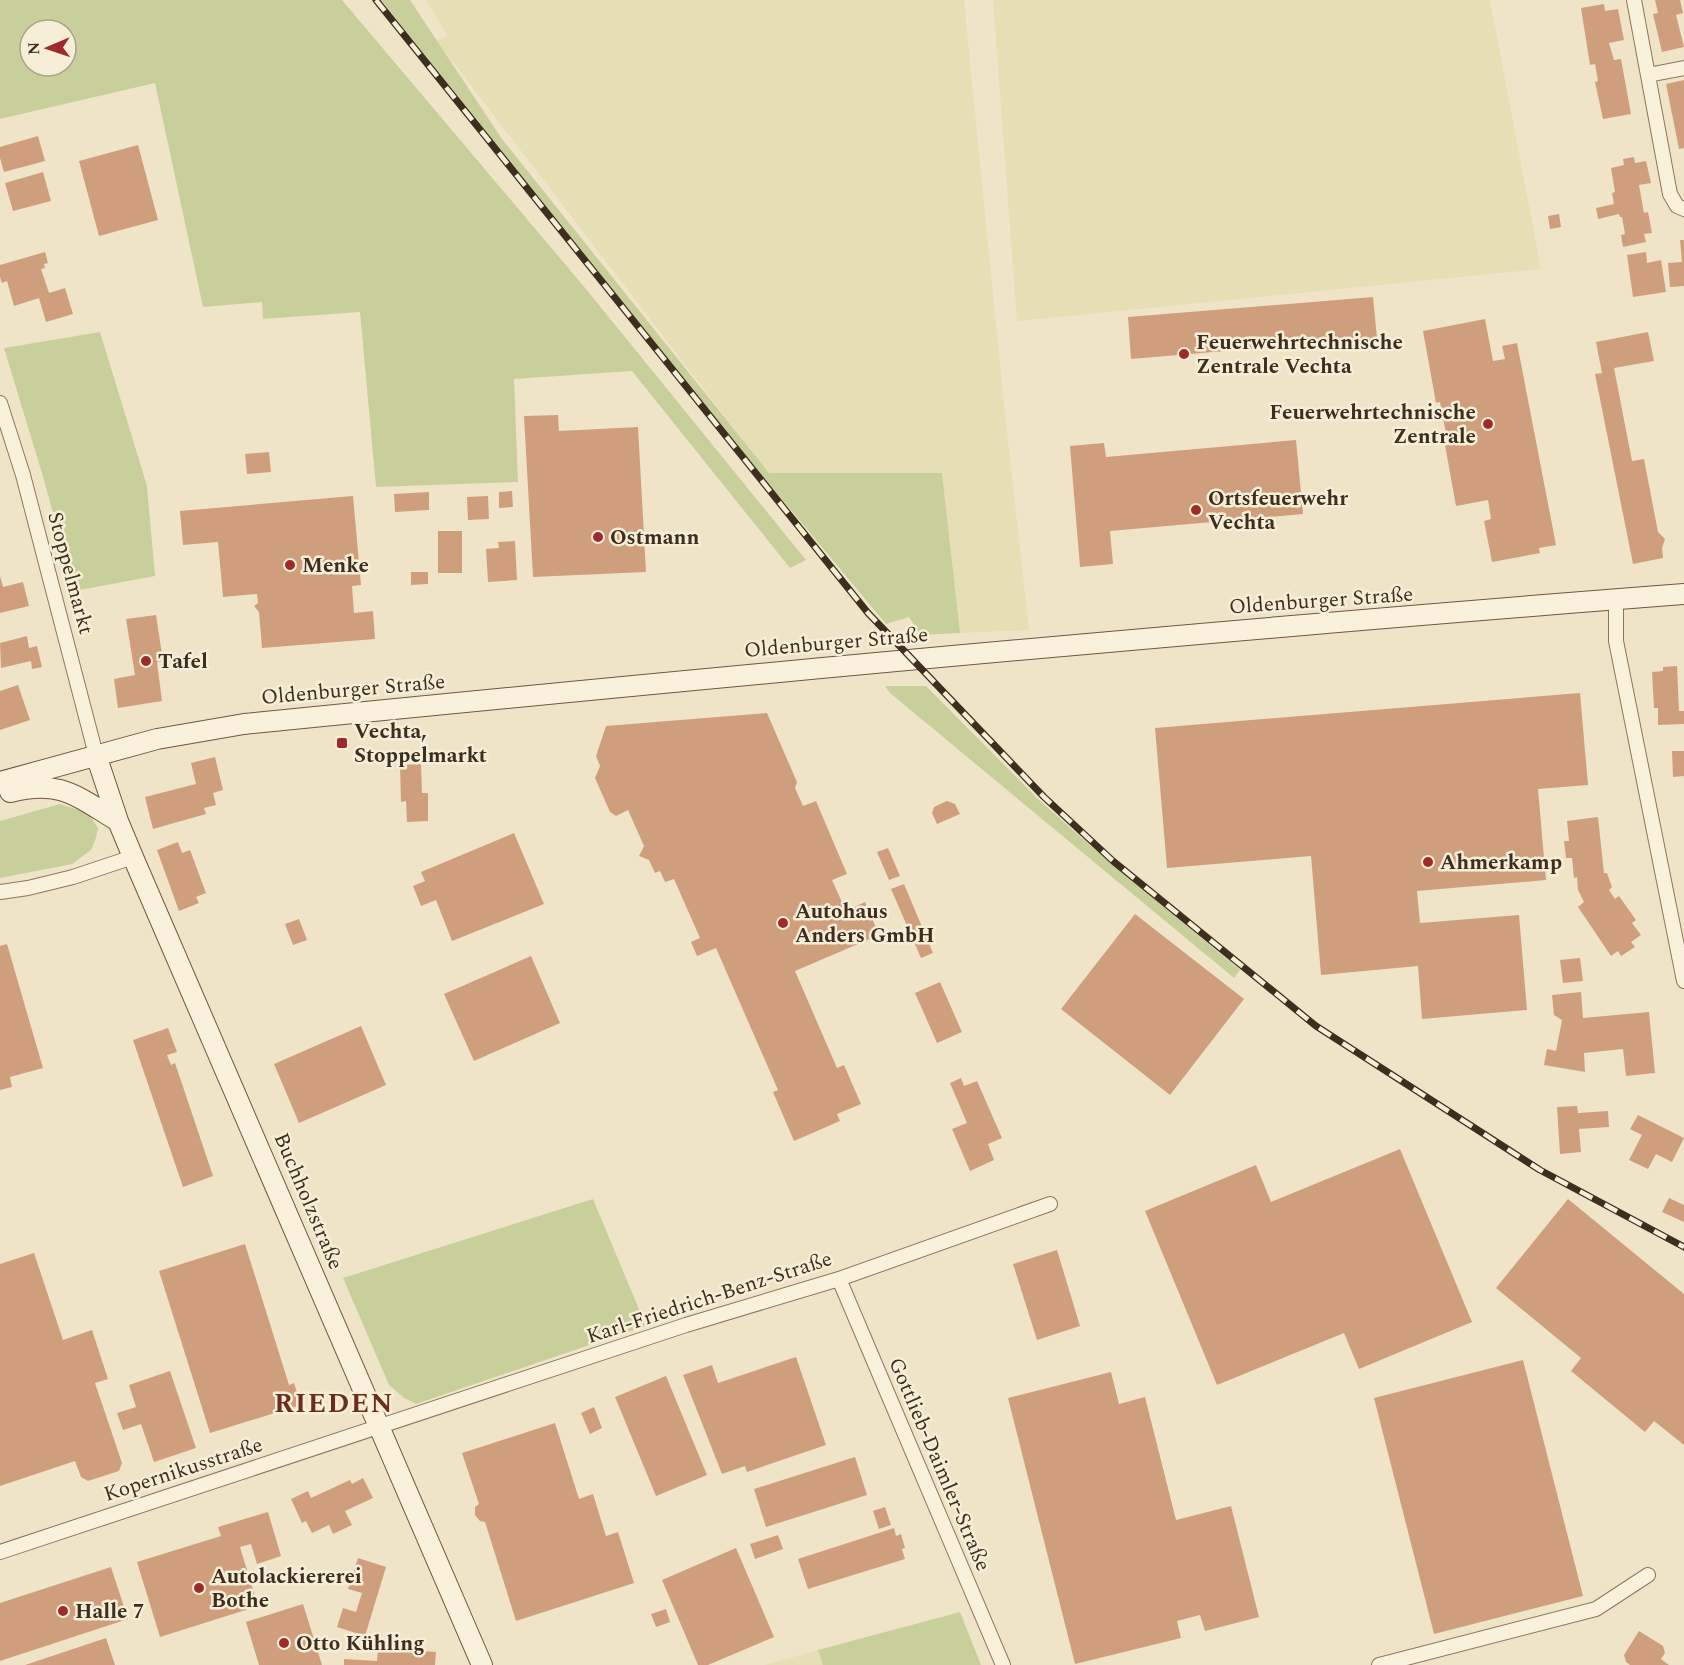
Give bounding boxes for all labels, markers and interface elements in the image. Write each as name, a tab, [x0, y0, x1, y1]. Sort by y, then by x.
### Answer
north arrow	[18, 18, 78, 78]
text: N	[22, 42, 46, 55]
place label: Feuerwehrtechnische Zentrale Vechta	[1196, 327, 1403, 383]
marker: Feuerwehrtechnische Zentrale Vechta	[1177, 347, 1191, 361]
place label: Feuerwehrtechnische Zentrale	[1269, 397, 1476, 453]
marker: Feuerwehrtechnische Zentrale	[1481, 417, 1495, 431]
place label: Ortsfeuerwehr Vechta	[1208, 483, 1348, 539]
marker: Ortsfeuerwehr Vechta	[1189, 503, 1203, 517]
street label: Stoppelmarkt	[38, 508, 102, 638]
place label: Ostmann	[610, 522, 700, 554]
marker: Ostmann	[591, 530, 605, 544]
place label: Menke	[302, 550, 369, 582]
marker: Menke	[283, 558, 297, 572]
street label: Oldenburger Straße	[1228, 579, 1414, 623]
street label: Oldenburger Straße	[743, 619, 929, 667]
place label: Tafel	[158, 646, 208, 678]
marker: Tafel	[139, 654, 153, 668]
street label: Oldenburger Straße	[260, 666, 446, 714]
place label: Vechta, Stoppelmarkt	[354, 716, 487, 772]
marker: Vechta, Stoppelmarkt	[335, 736, 349, 750]
place label: Ahmerkamp	[1440, 847, 1562, 879]
marker: Ahmerkamp	[1421, 855, 1435, 869]
place label: Autohaus Anders GmbH	[795, 896, 935, 952]
marker: Autohaus Anders GmbH	[776, 916, 790, 930]
street label: Buchholzstraße	[265, 1128, 351, 1275]
street label: Karl-Friedrich-Benz-Straße	[582, 1243, 836, 1353]
street label: Gottlieb-Daimler-Straße	[880, 1353, 999, 1576]
district label: RIEDEN	[274, 1383, 394, 1425]
street label: Kopernikusstraße	[100, 1429, 267, 1511]
place label: Autolackiererei Bothe	[211, 1561, 362, 1617]
marker: Autolackiererei Bothe	[192, 1581, 206, 1595]
place label: Halle 7	[75, 1596, 144, 1628]
marker: Halle 7	[56, 1604, 70, 1618]
place label: Otto Kühling	[296, 1628, 425, 1660]
marker: Otto Kühling	[277, 1636, 291, 1650]

